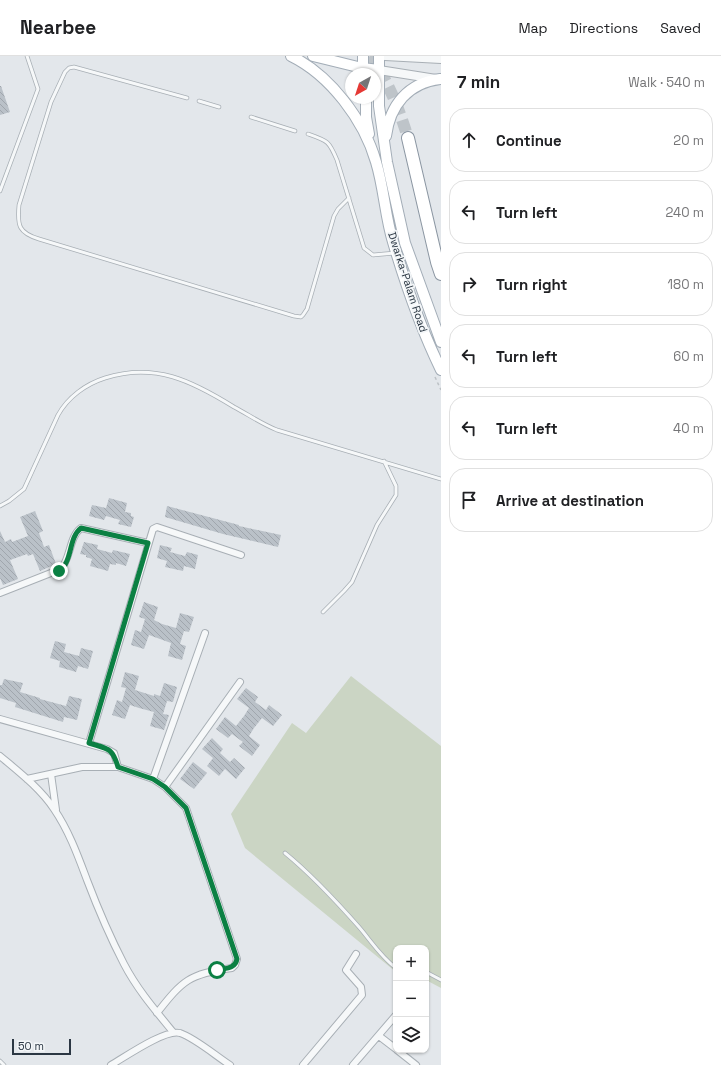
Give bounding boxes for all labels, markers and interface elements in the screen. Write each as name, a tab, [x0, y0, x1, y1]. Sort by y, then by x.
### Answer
text: Nearbee	[20, 15, 96, 40]
text: Map	[518, 19, 548, 37]
text: Directions	[570, 19, 638, 37]
text: Saved	[660, 19, 701, 37]
north arrow	[345, 68, 381, 104]
text: 7 min	[457, 71, 500, 93]
text: Walk · 540 m	[628, 74, 705, 91]
icon: ahead	[458, 129, 480, 151]
text: Continue	[496, 131, 562, 150]
text: 20 m	[673, 132, 704, 149]
icon: left	[458, 201, 480, 223]
text: Turn left	[496, 203, 558, 222]
text: 240 m	[666, 204, 704, 221]
street label: Dwarka-Palam Road	[385, 230, 431, 334]
icon: right	[458, 273, 480, 295]
text: Turn right	[496, 275, 567, 294]
text: 180 m	[668, 276, 704, 293]
icon: left	[458, 345, 480, 367]
text: Turn left	[496, 347, 558, 366]
text: 60 m	[673, 348, 704, 365]
icon: left	[458, 417, 480, 439]
text: Turn left	[496, 419, 558, 438]
text: 40 m	[673, 420, 704, 437]
icon: arrive	[458, 489, 480, 511]
text: Arrive at destination	[496, 491, 644, 510]
route end	[50, 562, 68, 580]
map controls	[393, 945, 429, 1053]
button: +	[393, 945, 429, 981]
route start	[208, 961, 226, 979]
button: −	[393, 981, 429, 1017]
button: layers	[393, 1017, 429, 1053]
scale bar	[12, 1037, 71, 1056]
text: 50 m	[18, 1039, 44, 1053]

